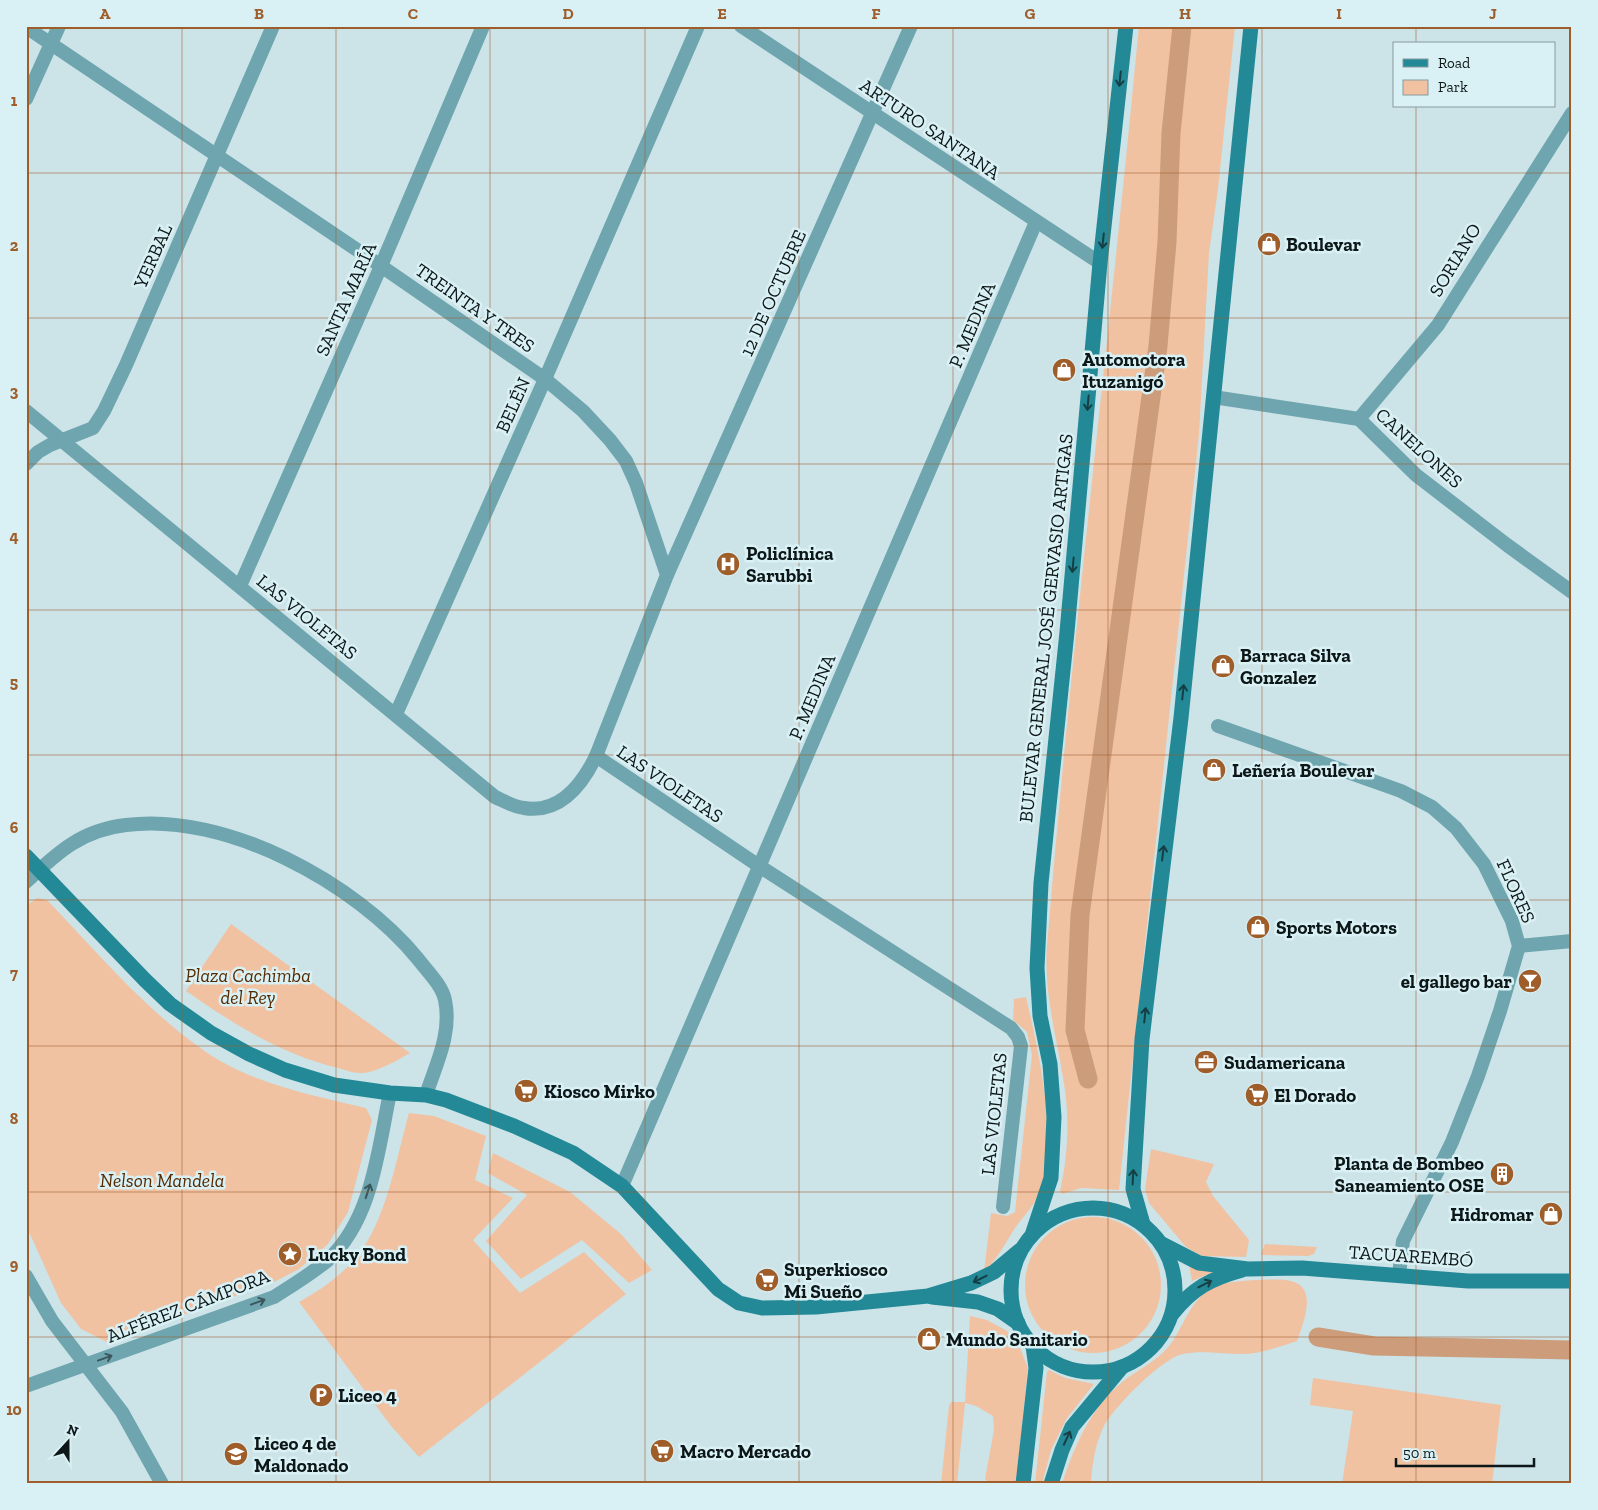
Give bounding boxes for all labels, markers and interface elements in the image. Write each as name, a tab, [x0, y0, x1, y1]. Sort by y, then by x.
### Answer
text: A	[100, 4, 111, 23]
text: B	[254, 4, 264, 23]
text: C	[408, 4, 418, 23]
text: D	[562, 4, 574, 23]
text: E	[717, 4, 727, 23]
text: F	[871, 4, 881, 23]
text: G	[1025, 4, 1036, 23]
text: H	[1179, 4, 1191, 23]
text: I	[1336, 4, 1342, 23]
text: J	[1489, 4, 1497, 23]
legend	[1393, 42, 1556, 108]
text: Road	[1438, 54, 1471, 72]
one-way arrow	[1115, 71, 1125, 87]
street label: ARTURO SANTANA	[856, 74, 1005, 185]
text: Park	[1438, 78, 1468, 96]
text: 1	[11, 91, 18, 110]
street label: SORIANO	[1424, 219, 1486, 301]
street label: YERBAL	[128, 220, 178, 293]
street label: 12 DE OCTUBRE	[735, 226, 811, 360]
shop icon: Boulevar	[1256, 231, 1282, 257]
one-way arrow	[1098, 233, 1107, 249]
place label: Boulevar	[1286, 233, 1362, 256]
text: 2	[10, 236, 19, 255]
street label: SANTA MARÍA	[311, 238, 382, 359]
street label: TREINTA Y TRES	[411, 258, 539, 358]
street label: P. MEDINA	[944, 278, 1001, 371]
place label: Automotora Ituzanigó	[1082, 348, 1186, 393]
shop icon: Automotora Ituzanigó	[1051, 357, 1077, 383]
street label: BELÉN	[491, 374, 535, 436]
text: 3	[10, 382, 19, 401]
one-way arrow	[1083, 394, 1092, 410]
street label: CANELONES	[1371, 403, 1467, 493]
street label: BULEVAR GENERAL JOSÉ GERVASIO ARTIGAS	[1014, 433, 1078, 823]
text: 4	[9, 527, 19, 546]
place label: Policlínica Sarubbi	[746, 542, 834, 587]
hospital icon: Policlínica Sarubbi	[715, 551, 741, 577]
one-way arrow	[1068, 556, 1078, 572]
street label: LAS VIOLETAS	[252, 569, 362, 665]
place label: Barraca Silva Gonzalez	[1240, 644, 1351, 689]
street label: P. MEDINA	[784, 650, 841, 743]
shop icon: Barraca Silva Gonzalez	[1210, 653, 1236, 679]
text: 5	[10, 673, 18, 692]
one-way arrow	[1178, 684, 1188, 700]
street label: LAS VIOLETAS	[613, 740, 727, 828]
shop icon: Leñería Boulevar	[1201, 757, 1227, 783]
place label: Leñería Boulevar	[1232, 759, 1375, 782]
text: 6	[10, 818, 19, 837]
one-way arrow	[1158, 846, 1168, 862]
street label: FLORES	[1492, 855, 1540, 927]
shop icon: Sports Motors	[1245, 914, 1271, 940]
place label: Sports Motors	[1276, 916, 1397, 939]
text: 7	[10, 964, 18, 983]
park label: Plaza Cachimba del Rey	[185, 964, 311, 1009]
bar icon: el gallego bar	[1517, 968, 1543, 994]
place label: el gallego bar	[1401, 970, 1513, 993]
one-way arrow	[1140, 1007, 1150, 1023]
office icon: Sudamericana	[1193, 1049, 1219, 1075]
place label: Sudamericana	[1224, 1051, 1346, 1074]
street label: LAS VIOLETAS	[976, 1052, 1012, 1176]
supermarket icon: Kiosco Mirko	[513, 1078, 539, 1104]
place label: Kiosco Mirko	[544, 1080, 655, 1103]
supermarket icon: El Dorado	[1244, 1082, 1270, 1108]
place label: El Dorado	[1274, 1084, 1356, 1107]
text: 8	[10, 1109, 19, 1128]
place label: Planta de Bombeo Saneamiento OSE	[1334, 1152, 1484, 1197]
building icon: Planta de Bombeo Saneamiento OSE	[1489, 1161, 1515, 1187]
park label: Nelson Mandela	[100, 1169, 224, 1192]
one-way arrow	[1129, 1169, 1138, 1185]
one-way arrow	[363, 1184, 373, 1200]
shop icon: Hidromar	[1538, 1201, 1564, 1227]
place label: Hidromar	[1450, 1203, 1535, 1226]
street label: TACUAREMBÓ	[1348, 1240, 1474, 1272]
place icon: Lucky Bond	[277, 1241, 303, 1267]
place label: Lucky Bond	[308, 1243, 406, 1266]
text: 9	[10, 1255, 19, 1274]
place label: Superkiosco Mi Sueño	[784, 1258, 888, 1303]
street label: ALFÉREZ CÁMPORA	[103, 1264, 273, 1348]
supermarket icon: Superkiosco Mi Sueño	[754, 1267, 780, 1293]
one-way arrow	[972, 1274, 987, 1284]
one-way arrow	[1197, 1279, 1212, 1288]
one-way arrow	[250, 1297, 265, 1306]
shop icon: Mundo Sanitario	[916, 1326, 942, 1352]
place label: Mundo Sanitario	[946, 1328, 1088, 1351]
one-way arrow	[97, 1353, 112, 1362]
parking icon: Liceo 4	[308, 1382, 334, 1408]
place label: Liceo 4	[338, 1384, 397, 1407]
text: 10	[6, 1400, 22, 1419]
north arrow	[42, 1418, 92, 1468]
text: N	[64, 1420, 81, 1440]
one-way arrow	[1063, 1431, 1073, 1446]
place label: Liceo 4 de Maldonado	[254, 1432, 348, 1477]
scale bar	[1396, 1435, 1533, 1467]
supermarket icon: Macro Mercado	[649, 1438, 675, 1464]
place label: Macro Mercado	[680, 1440, 811, 1463]
school or university icon: Liceo 4 de Maldonado	[223, 1441, 249, 1467]
text: 50 m	[1403, 1444, 1436, 1462]

